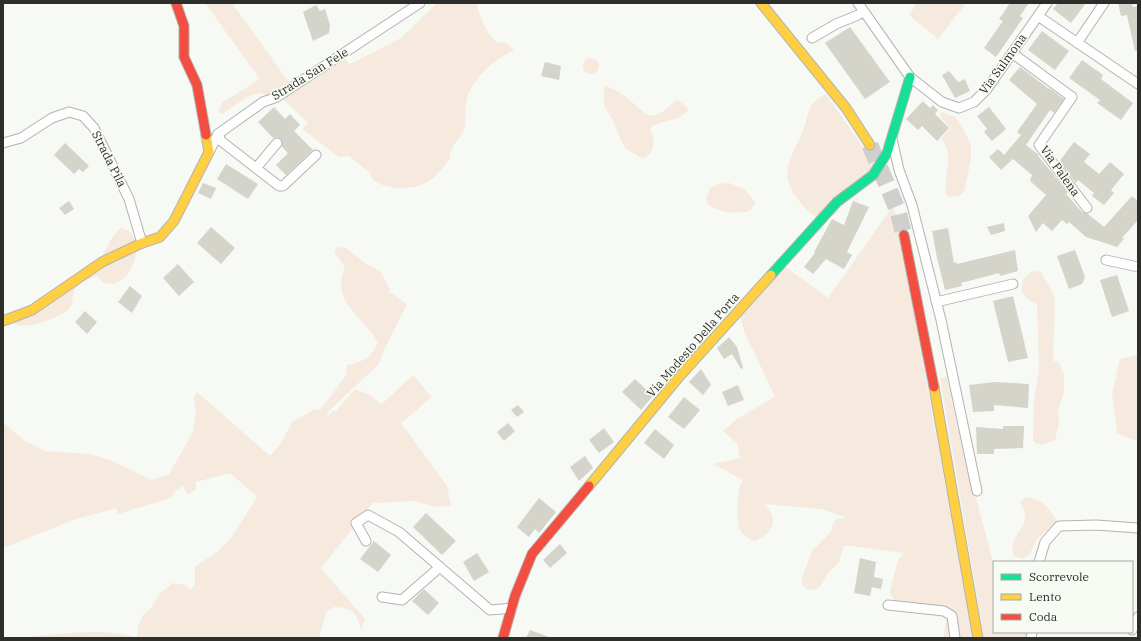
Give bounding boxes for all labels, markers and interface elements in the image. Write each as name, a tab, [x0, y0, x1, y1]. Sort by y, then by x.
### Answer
street label: Via Sulmona	[976, 30, 1030, 97]
street label: Strada San Fele	[269, 44, 351, 103]
street label: Strada Pila	[89, 128, 130, 190]
street label: Via Palena	[1037, 142, 1084, 200]
street label: Via Modesto Della Porta	[643, 289, 742, 400]
legend	[993, 561, 1133, 633]
text: Scorrevole	[1029, 569, 1089, 584]
text: Lento	[1029, 589, 1061, 604]
text: Coda	[1029, 609, 1058, 624]

